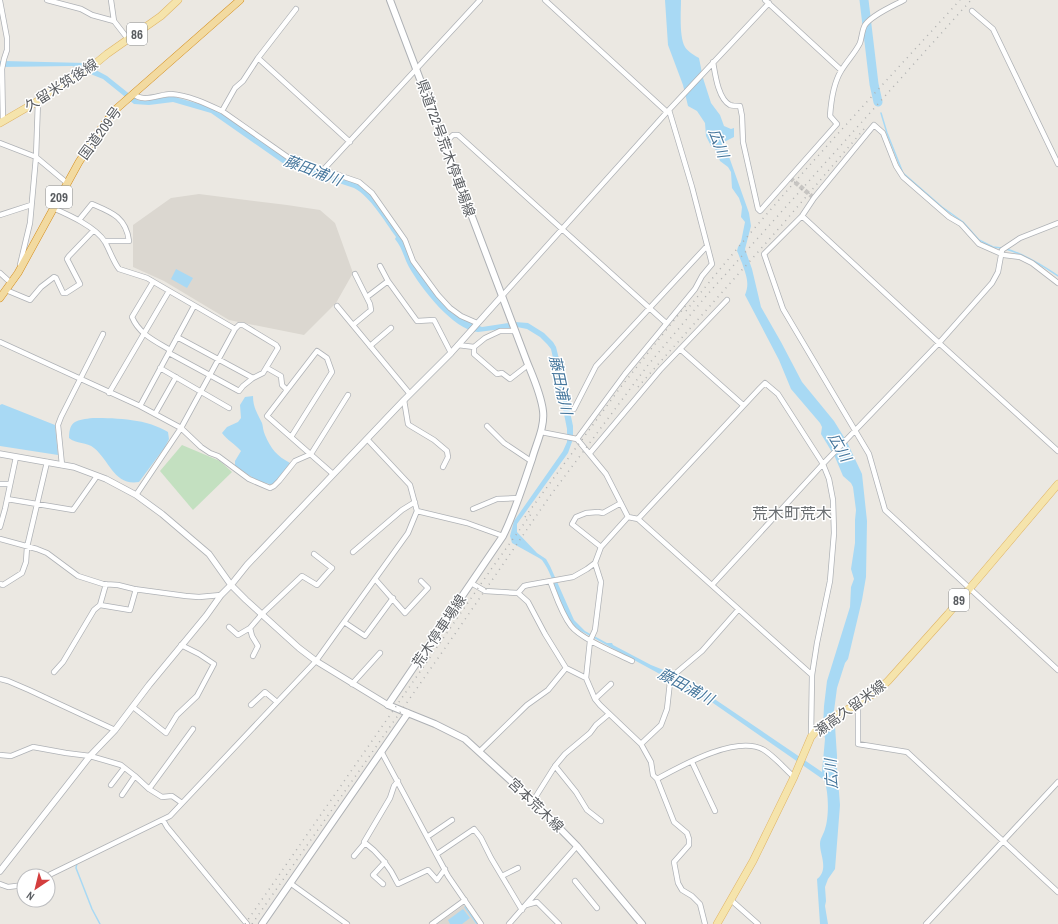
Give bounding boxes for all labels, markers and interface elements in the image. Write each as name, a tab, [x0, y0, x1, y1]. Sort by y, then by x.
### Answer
road number: 86	[127, 23, 147, 45]
street label: 久留米筑後線	[21, 55, 101, 115]
street label: 県道722号荒木停車場線	[413, 77, 479, 219]
street label: 国道209号	[75, 103, 125, 163]
water label: 広川	[704, 125, 735, 163]
water label: 藤田浦川	[281, 149, 347, 191]
road number: 209	[46, 186, 72, 208]
water label: 藤田浦川	[544, 353, 578, 418]
water label: 広川	[824, 429, 857, 467]
district label: 荒木町荒木	[752, 502, 832, 524]
road number: 89	[949, 589, 969, 611]
street label: 荒木停車場線	[408, 591, 470, 671]
water label: 藤田浦川	[655, 663, 719, 710]
street label: 瀬高久留米線	[811, 676, 889, 740]
water label: 広川	[820, 756, 842, 790]
street label: 宮本荒木線	[505, 774, 567, 836]
north arrow	[16, 868, 56, 908]
text: N	[24, 889, 37, 904]

